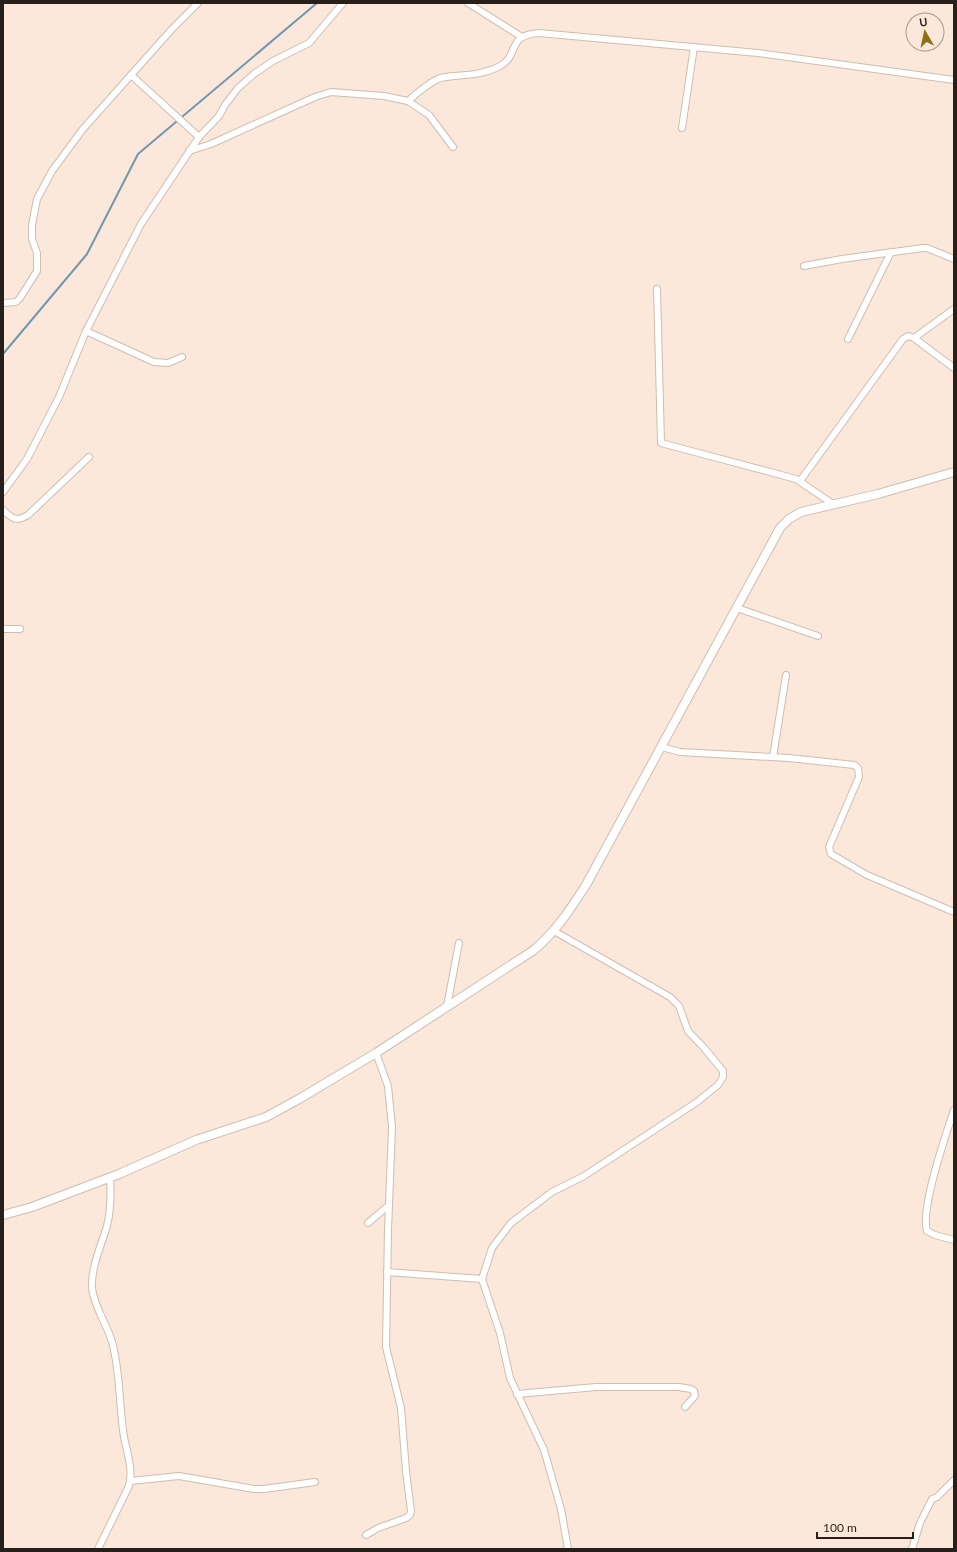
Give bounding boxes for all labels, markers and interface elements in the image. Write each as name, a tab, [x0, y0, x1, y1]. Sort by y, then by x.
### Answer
north arrow	[905, 12, 945, 52]
text: U	[918, 15, 928, 29]
scale bar	[817, 1514, 913, 1540]
text: 100 m	[823, 1520, 857, 1535]

